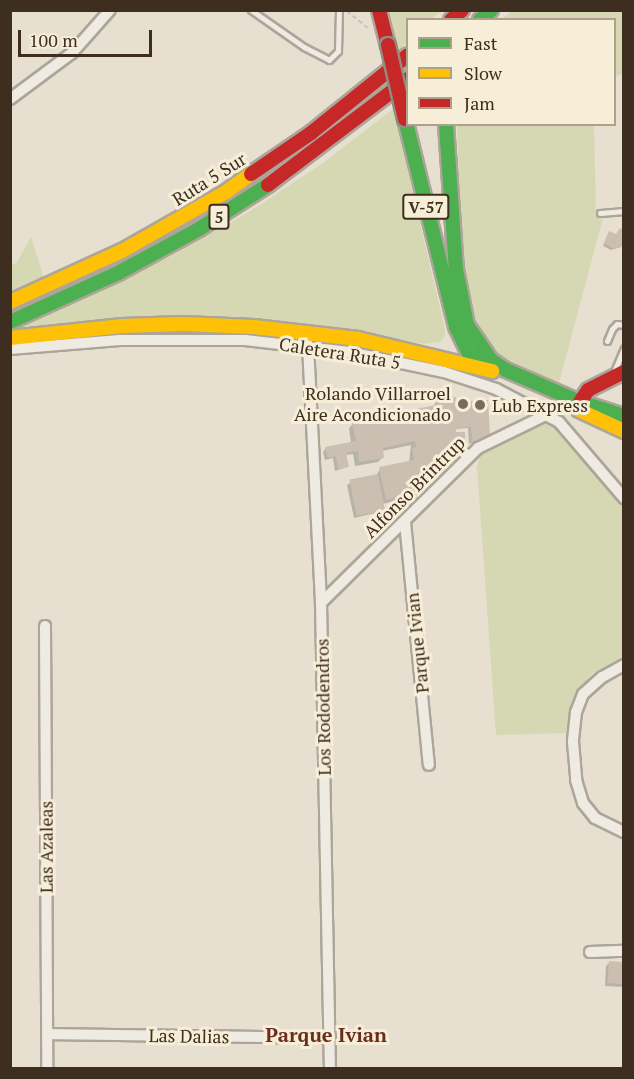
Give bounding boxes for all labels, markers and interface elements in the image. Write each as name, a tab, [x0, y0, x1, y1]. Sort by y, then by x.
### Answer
scale bar	[21, 18, 154, 56]
legend	[406, 18, 616, 126]
text: 100 m	[29, 28, 78, 52]
text: Fast	[464, 31, 497, 55]
text: Slow	[464, 61, 502, 85]
text: Jam	[464, 91, 495, 115]
street label: Ruta 5 Sur	[168, 148, 250, 210]
road number: V-57	[402, 194, 450, 220]
road number: 5	[207, 204, 231, 230]
street label: Caletera Ruta 5	[278, 333, 402, 373]
place label: Rolando Villarroel Aire Acondicionado	[294, 383, 451, 426]
place label: Lub Express	[492, 394, 588, 416]
marker: Rolando Villarroel Aire Acondicionado	[456, 397, 470, 411]
marker: Lub Express	[473, 398, 487, 412]
street label: Alfonso Brintrup	[359, 432, 469, 542]
street label: Parque Ivian	[401, 592, 433, 694]
street label: Los Rododendros	[311, 638, 335, 776]
street label: Las Azaleas	[35, 801, 57, 893]
district label: Parque Ivian	[265, 1022, 387, 1046]
street label: Las Dalias	[148, 1024, 230, 1048]

